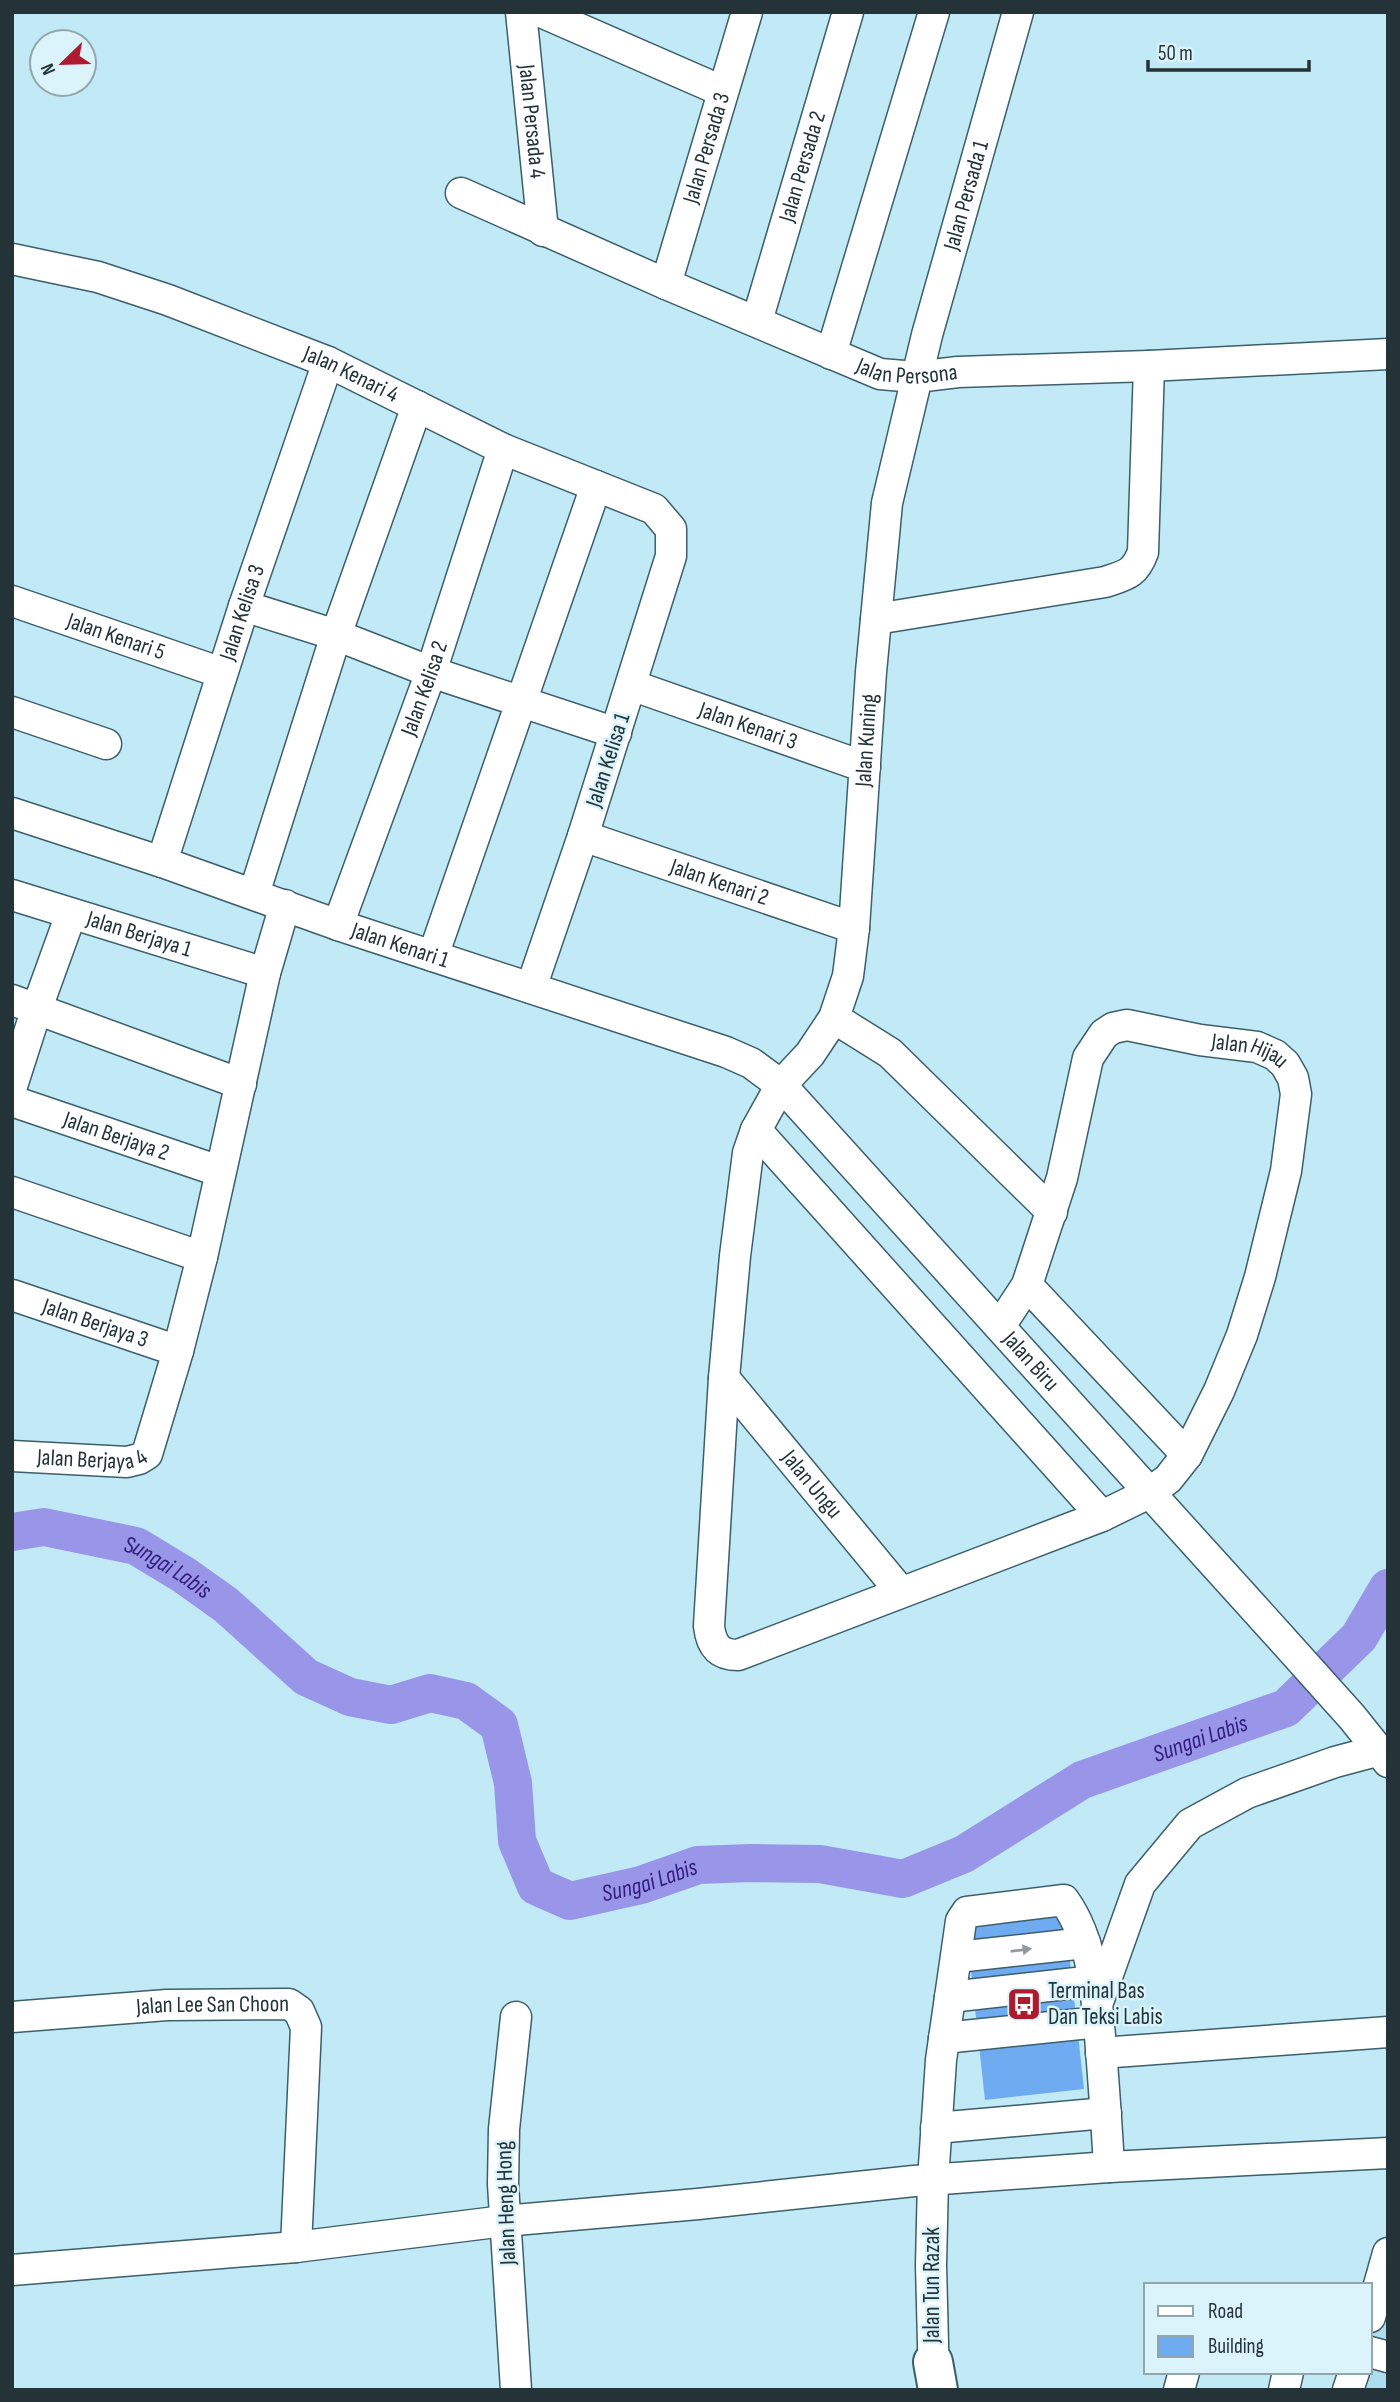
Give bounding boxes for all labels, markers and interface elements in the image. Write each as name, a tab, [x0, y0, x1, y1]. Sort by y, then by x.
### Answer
north arrow	[28, 28, 98, 98]
scale bar	[1148, 28, 1309, 72]
text: 50 m	[1158, 41, 1193, 66]
text: N	[36, 60, 61, 78]
street label: Jalan Persada 4	[512, 62, 552, 180]
street label: Jalan Persada 3	[677, 89, 736, 208]
street label: Jalan Persada 2	[773, 108, 832, 226]
street label: Jalan Persada 1	[937, 137, 995, 254]
street label: Jalan Kenari 4	[298, 339, 404, 409]
street label: Jalan Persona	[851, 351, 959, 391]
street label: Jalan Kelisa 3	[213, 561, 271, 665]
street label: Jalan Kenari 5	[62, 607, 169, 666]
street label: Jalan Kelisa 2	[394, 637, 454, 741]
street label: Jalan Kuning	[849, 693, 884, 789]
street label: Jalan Kenari 3	[694, 696, 801, 756]
street label: Jalan Kelisa 1	[579, 709, 636, 812]
street label: Jalan Kenari 2	[665, 852, 772, 912]
street label: Jalan Berjaya 1	[82, 905, 195, 964]
street label: Jalan Kenari 1	[347, 916, 452, 974]
street label: Jalan Hijau	[1209, 1027, 1294, 1074]
street label: Jalan Berjaya 2	[59, 1105, 173, 1167]
street label: Jalan Berjaya 3	[38, 1292, 152, 1354]
street label: Jalan Biru	[996, 1325, 1065, 1397]
street label: Jalan Berjaya 4	[35, 1443, 153, 1476]
street label: Jalan Ungu	[775, 1444, 848, 1524]
water label: Sungai Labis	[122, 1529, 218, 1605]
water label: Sungai Labis	[1149, 1708, 1252, 1768]
water label: Sungai Labis	[599, 1852, 701, 1908]
one-way arrow	[1010, 1944, 1032, 1955]
place label: Terminal Bas Dan Teksi Labis	[1048, 1977, 1163, 2031]
bus stop icon: Terminal Bas Dan Teksi Labis	[1005, 1985, 1043, 2023]
street label: Jalan Lee San Choon	[134, 1990, 289, 2021]
street label: Jalan Heng Hong	[490, 2141, 522, 2266]
street label: Jalan Tun Razak	[918, 2227, 946, 2344]
legend	[1144, 2283, 1372, 2374]
text: Road	[1208, 2299, 1243, 2324]
text: Building	[1208, 2334, 1264, 2359]

